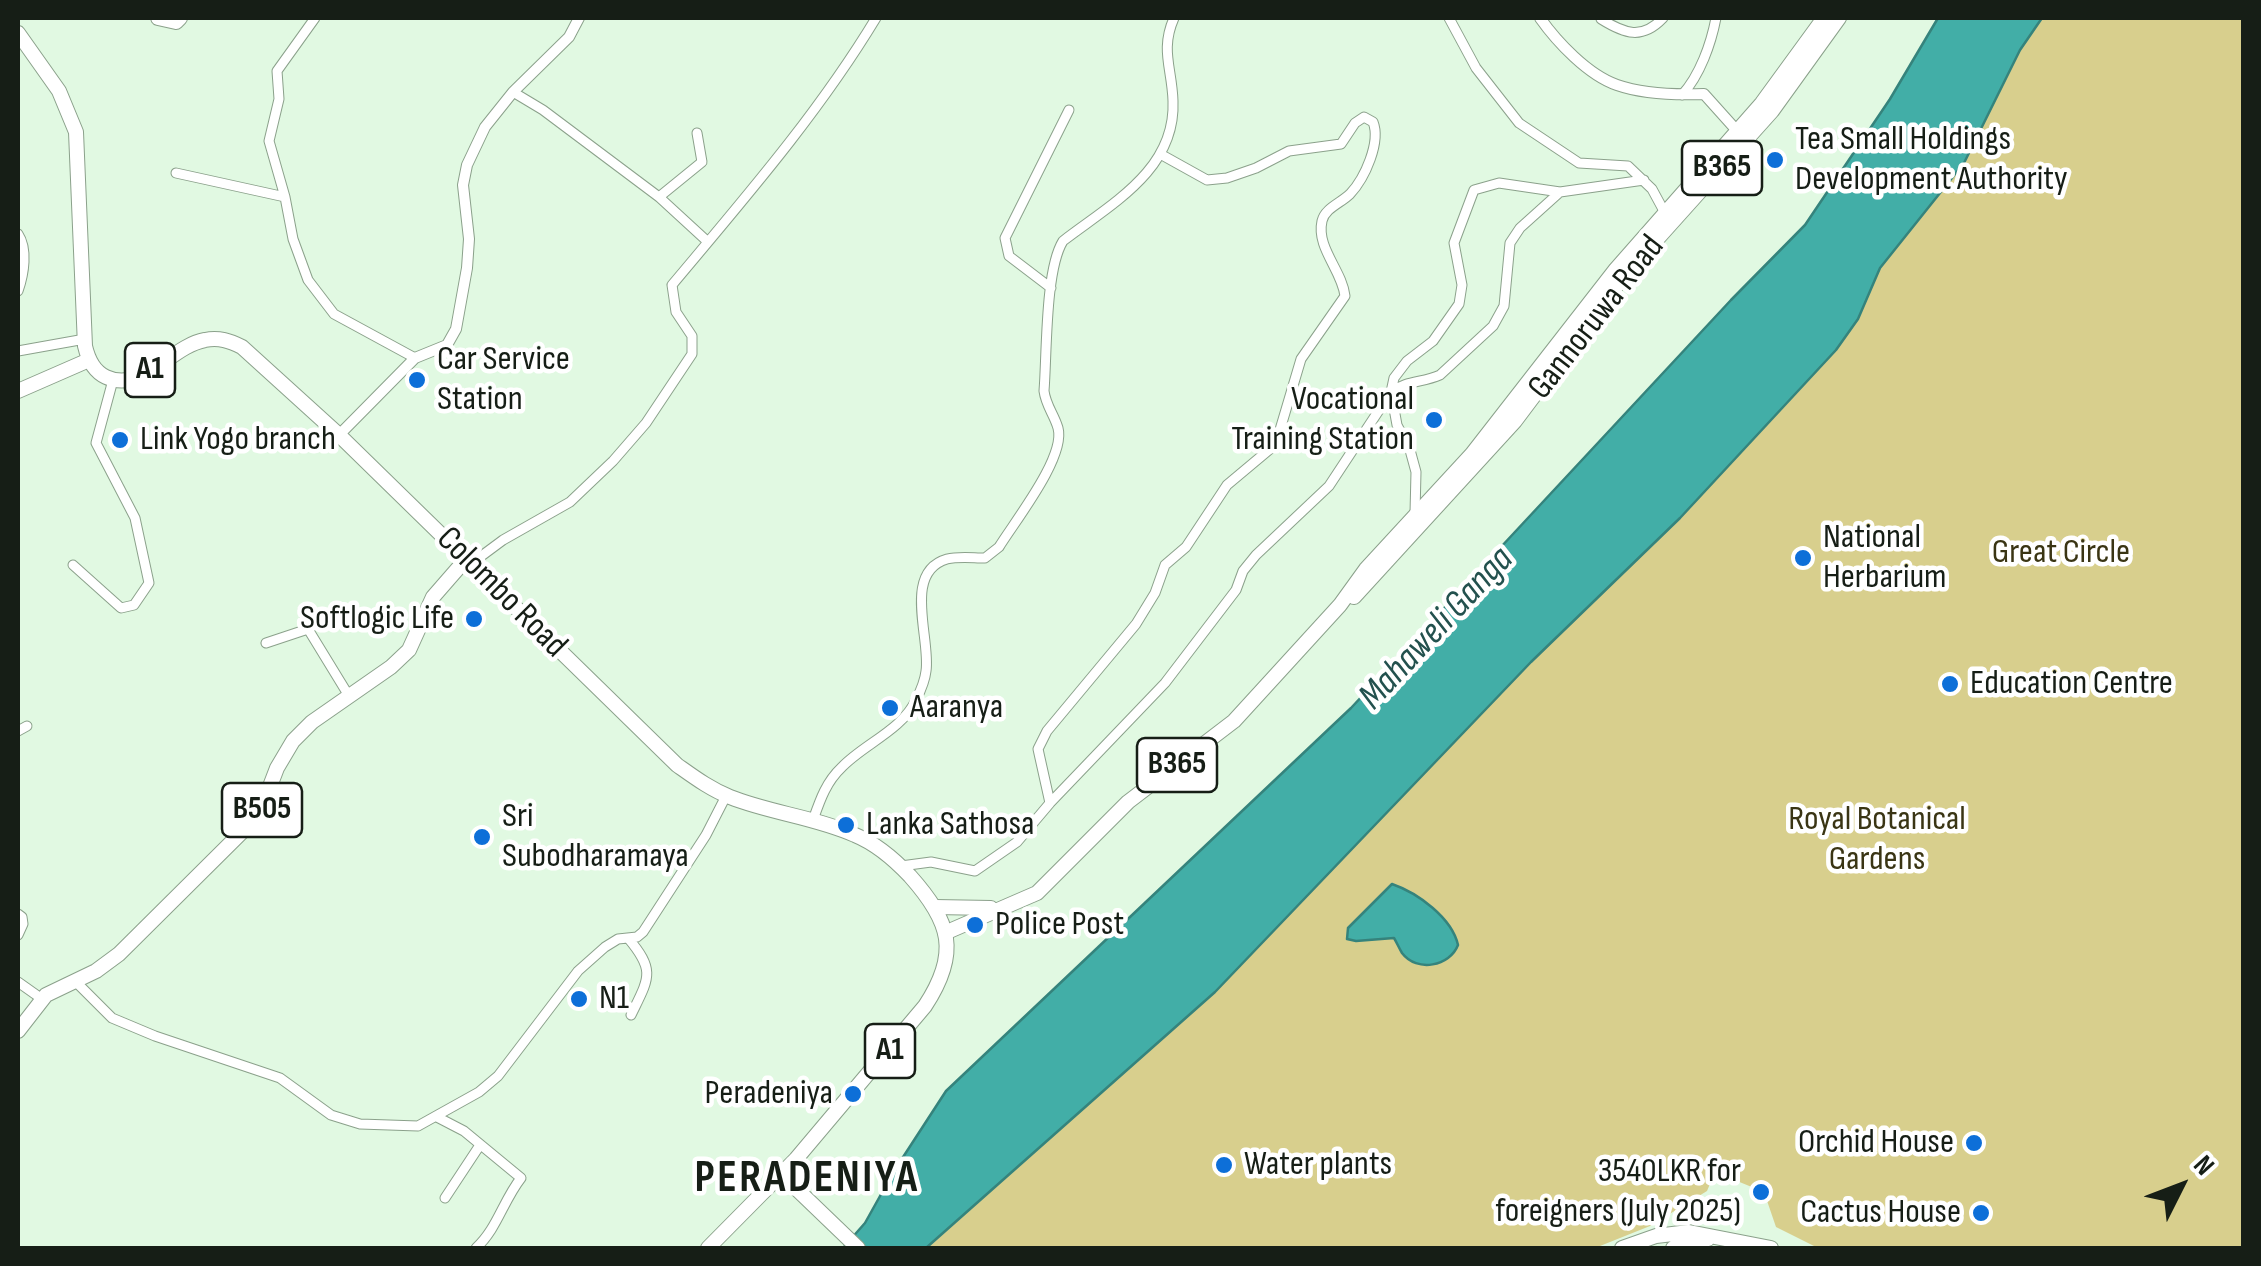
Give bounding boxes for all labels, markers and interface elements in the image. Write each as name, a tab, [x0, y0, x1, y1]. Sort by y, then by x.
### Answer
place label: Tea Small Holdings Development Authority	[1795, 119, 2068, 201]
road number: B365	[1682, 141, 1762, 195]
marker: Tea Small Holdings Development Authority	[1764, 149, 1786, 171]
street label: Gannoruwa Road	[1520, 228, 1674, 408]
place label: Car Service Station	[437, 339, 570, 421]
road number: A1	[125, 343, 175, 397]
marker: Car Service Station	[406, 369, 428, 391]
place label: Vocational Training Station	[1231, 379, 1414, 461]
marker: Vocational Training Station	[1423, 409, 1445, 431]
place label: Link Yogo branch	[140, 419, 336, 461]
marker: Link Yogo branch	[109, 429, 131, 451]
place label: National Herbarium	[1823, 517, 1947, 599]
street label: Colombo Road	[427, 519, 575, 667]
park label: Great Circle	[1992, 532, 2130, 574]
water label: Mahaweli Ganga	[1350, 538, 1524, 720]
marker: National Herbarium	[1792, 547, 1814, 569]
place label: Softlogic Life	[300, 598, 454, 640]
marker: Softlogic Life	[463, 608, 485, 630]
place label: Education Centre	[1970, 663, 2173, 705]
marker: Education Centre	[1939, 673, 1961, 695]
place label: Aaranya	[910, 687, 1003, 729]
marker: Aaranya	[879, 697, 901, 719]
road number: B365	[1137, 738, 1217, 792]
road number: B505	[222, 783, 302, 837]
place label: Sri Subodharamaya	[502, 796, 689, 878]
park label: Royal Botanical Gardens	[1788, 799, 1966, 881]
place label: Lanka Sathosa	[866, 804, 1034, 846]
marker: Lanka Sathosa	[835, 814, 857, 836]
marker: Sri Subodharamaya	[471, 826, 493, 848]
place label: Police Post	[995, 904, 1124, 946]
marker: Police Post	[964, 914, 986, 936]
place label: N1	[599, 978, 629, 1020]
marker: N1	[568, 988, 590, 1010]
road number: A1	[865, 1024, 915, 1078]
place label: Peradeniya	[705, 1073, 833, 1115]
marker: Peradeniya	[842, 1083, 864, 1105]
place label: Orchid House	[1798, 1122, 1954, 1164]
marker: Orchid House	[1963, 1132, 1985, 1154]
north arrow	[2131, 1136, 2231, 1236]
place label: Water plants	[1244, 1144, 1392, 1186]
text: N	[2186, 1149, 2221, 1182]
place label: 3540LKR for foreigners (July 2025)	[1495, 1151, 1741, 1233]
district label: PERADENIYA	[694, 1153, 920, 1207]
marker: Water plants	[1213, 1154, 1235, 1176]
marker: 3540LKR for foreigners (July 2025)	[1750, 1181, 1772, 1203]
place label: Cactus House	[1800, 1192, 1961, 1234]
marker: Cactus House	[1970, 1202, 1992, 1224]

